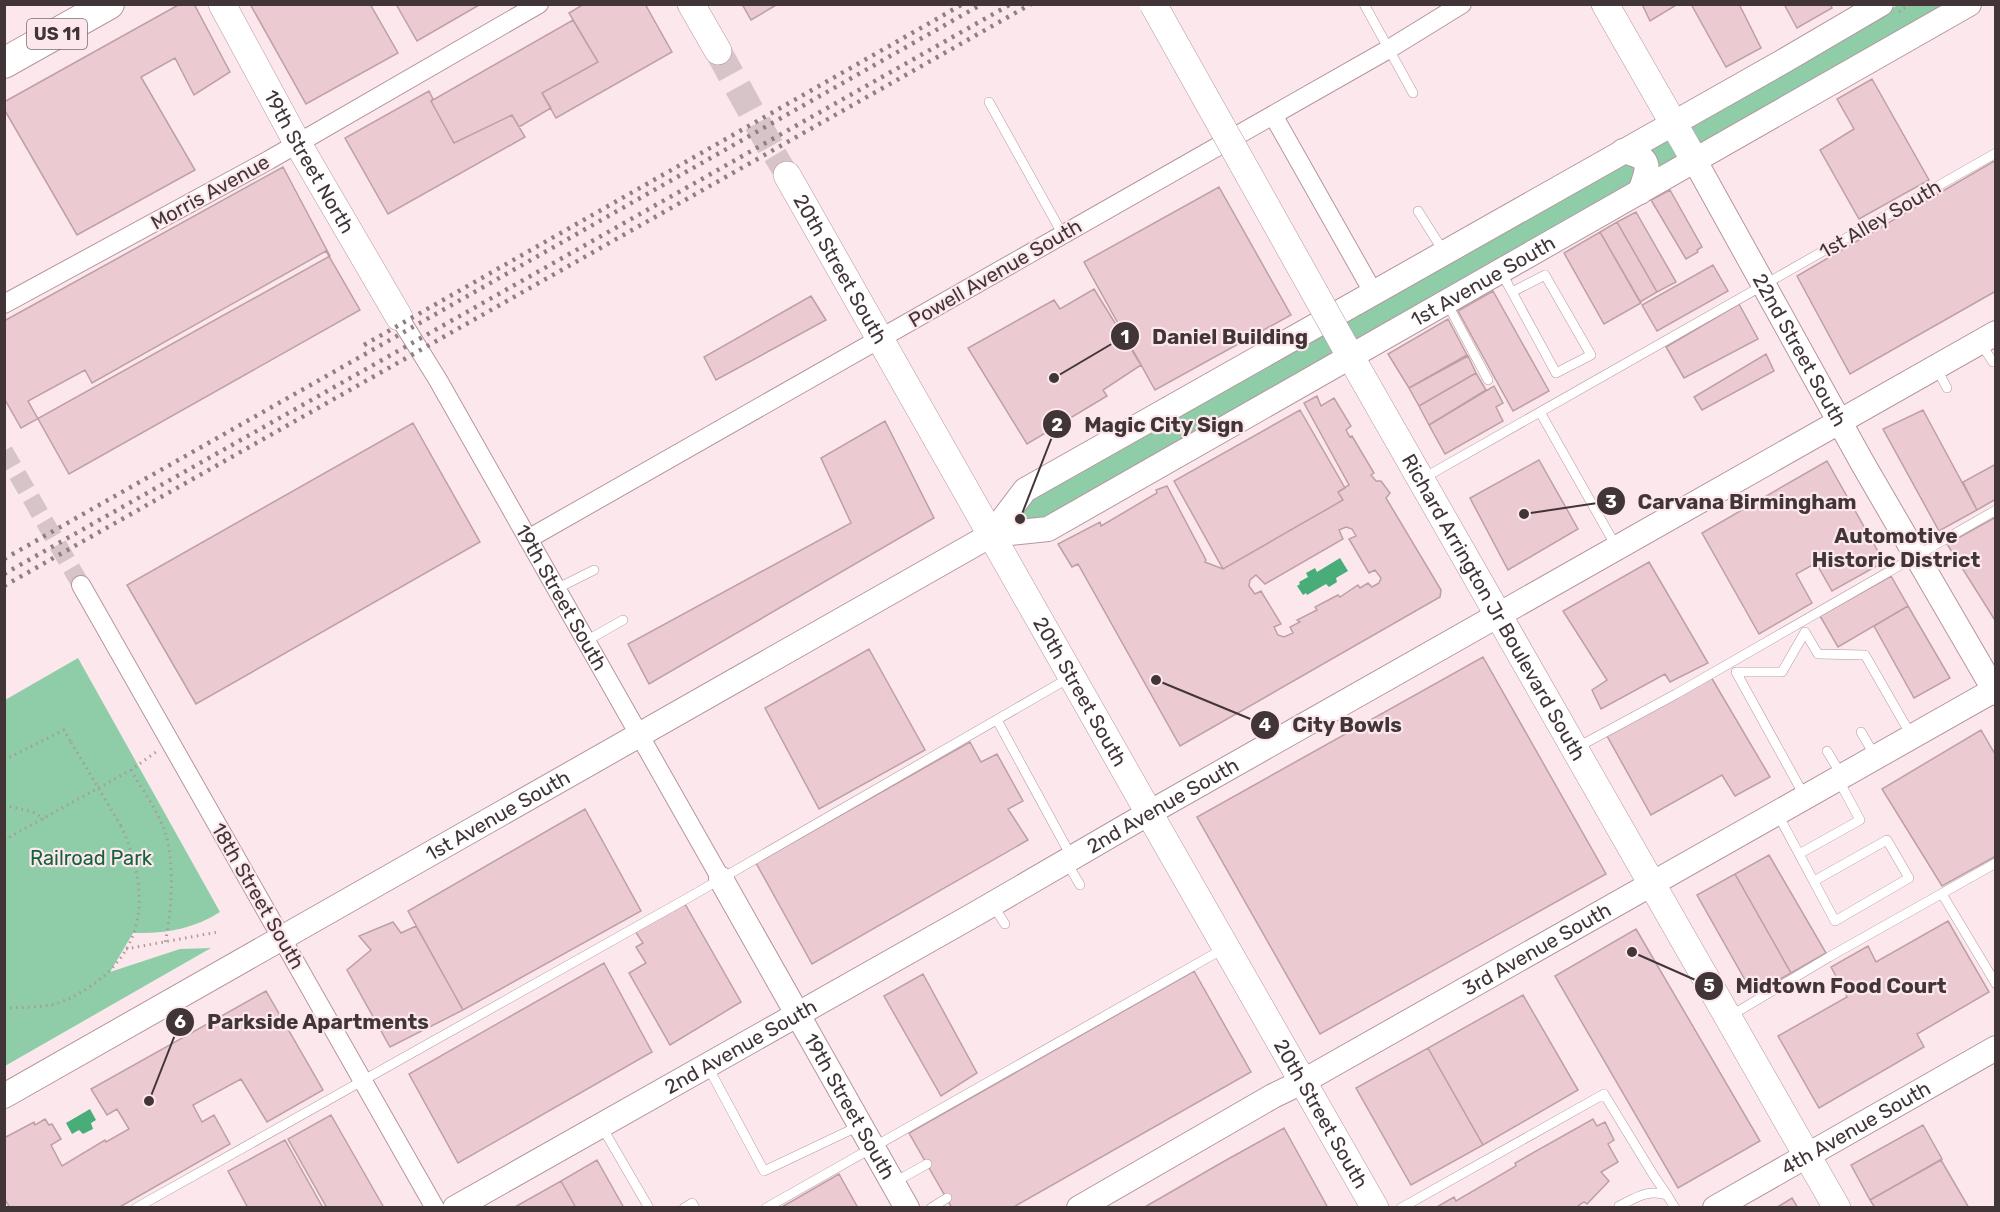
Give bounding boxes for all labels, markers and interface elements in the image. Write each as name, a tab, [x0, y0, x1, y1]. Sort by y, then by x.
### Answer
road number: US 11	[27, 19, 87, 49]
street label: 19th Street North	[259, 86, 359, 237]
street label: Morris Avenue	[146, 149, 274, 235]
street label: 1st Alley South	[1815, 175, 1945, 263]
street label: 20th Street South	[788, 190, 892, 348]
street label: Powell Avenue South	[904, 214, 1086, 332]
street label: 1st Avenue South	[1407, 231, 1559, 332]
street label: 22nd Street South	[1748, 269, 1852, 431]
callout: Daniel Building	[1110, 317, 1320, 356]
text: Daniel Building	[1152, 324, 1308, 349]
text: 1	[1121, 326, 1129, 348]
callout: Magic City Sign	[1042, 405, 1256, 444]
text: Magic City Sign	[1084, 412, 1244, 437]
text: 2	[1051, 414, 1063, 436]
street label: Richard Arrington Jr Boulevard South	[1397, 450, 1591, 765]
callout: Carvana Birmingham	[1596, 482, 1869, 521]
text: Carvana Birmingham	[1637, 489, 1857, 514]
text: 3	[1605, 491, 1617, 513]
street label: 19th Street South	[510, 520, 612, 675]
district label: Automotive Historic District	[1812, 523, 1980, 572]
street label: 20th Street South	[1028, 613, 1132, 771]
callout: City Bowls	[1250, 705, 1414, 744]
text: City Bowls	[1292, 712, 1402, 737]
text: 4	[1259, 714, 1271, 736]
street label: 2nd Avenue South	[1082, 753, 1243, 859]
street label: 1st Avenue South	[421, 765, 574, 866]
street label: 18th Street South	[206, 819, 310, 973]
park label: Railroad Park	[30, 846, 153, 870]
street label: 3rd Avenue South	[1458, 898, 1615, 1001]
callout: Midtown Food Court	[1694, 966, 1959, 1005]
text: Midtown Food Court	[1735, 973, 1947, 998]
text: 5	[1703, 975, 1715, 997]
street label: 2nd Avenue South	[660, 994, 821, 1099]
callout: Parkside Apartments	[165, 1002, 442, 1041]
text: Parkside Apartments	[207, 1009, 429, 1034]
text: 6	[174, 1011, 186, 1033]
street label: 19th Street South	[799, 1029, 900, 1184]
street label: 20th Street South	[1269, 1035, 1373, 1193]
street label: 4th Avenue South	[1777, 1076, 1935, 1180]

